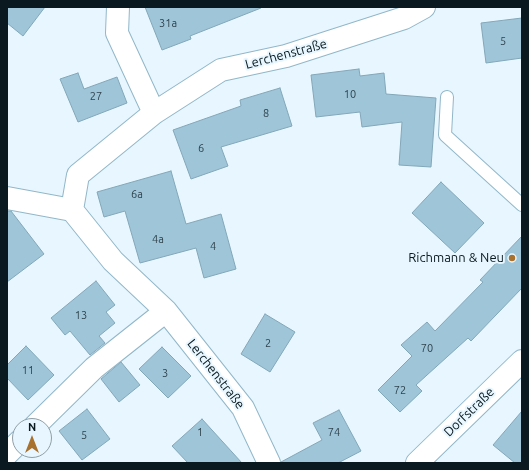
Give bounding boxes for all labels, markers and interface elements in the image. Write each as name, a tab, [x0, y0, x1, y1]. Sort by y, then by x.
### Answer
house number: 31a	[159, 16, 177, 30]
house number: 5	[500, 34, 506, 48]
street label: Lerchenstraße	[243, 36, 329, 72]
house number: 10	[344, 87, 356, 101]
house number: 27	[90, 89, 102, 103]
house number: 8	[263, 106, 269, 120]
house number: 6	[198, 141, 204, 155]
house number: 6a	[131, 187, 143, 201]
house number: 4a	[152, 232, 164, 246]
house number: 4	[210, 239, 216, 253]
place label: Richmann & Neu	[408, 250, 504, 266]
marker: Richmann & Neu	[507, 253, 517, 263]
house number: 13	[75, 308, 87, 322]
street label: Lerchenstraße	[184, 336, 248, 412]
house number: 2	[265, 336, 271, 350]
house number: 70	[421, 341, 433, 355]
house number: 11	[22, 363, 34, 377]
house number: 3	[162, 366, 168, 380]
house number: 72	[394, 383, 406, 397]
street label: Dorfstraße	[441, 384, 497, 440]
north arrow	[12, 418, 52, 458]
text: N	[28, 421, 36, 433]
house number: 1	[197, 425, 203, 439]
house number: 74	[328, 425, 340, 439]
house number: 5	[81, 428, 87, 442]

